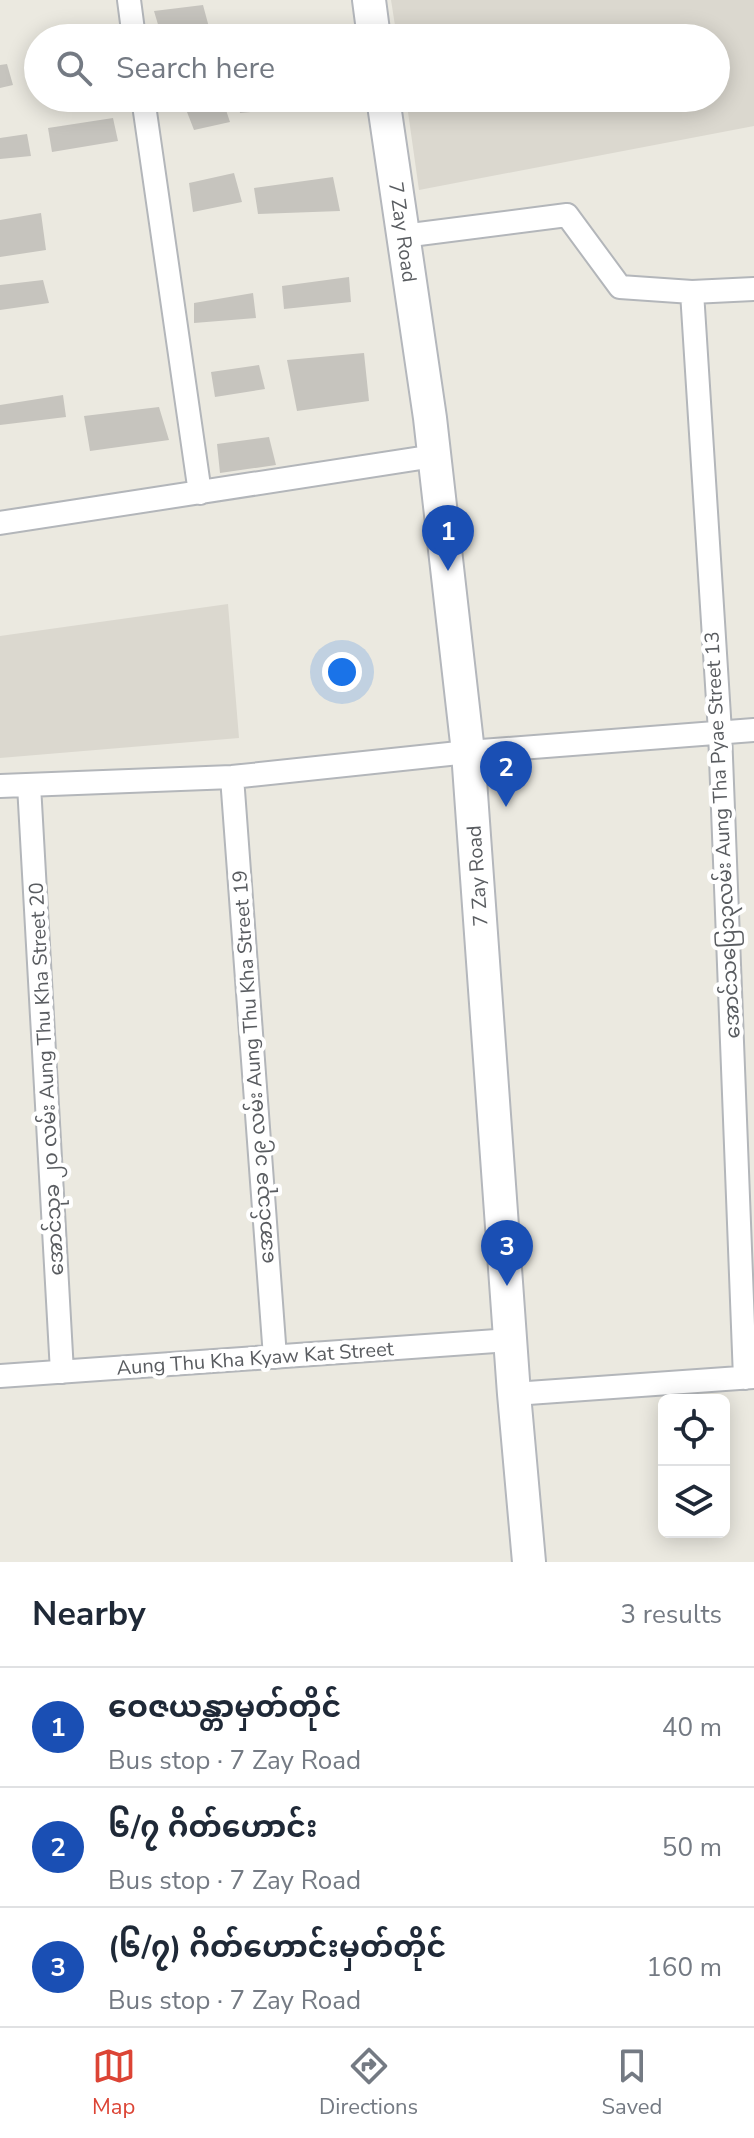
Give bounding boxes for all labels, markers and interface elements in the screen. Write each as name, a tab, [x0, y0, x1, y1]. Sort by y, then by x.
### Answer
search box	[24, 24, 730, 112]
icon: search	[52, 46, 96, 90]
text: Search here	[116, 48, 275, 89]
street label: 7 Zay Road	[382, 180, 423, 284]
pin: 1	[422, 505, 474, 571]
street label: အောင်သပြေ၁၃လမ်း Aung Tha Pyae Street 13	[697, 631, 749, 1039]
your location	[322, 652, 362, 692]
pin: 2	[480, 741, 532, 807]
street label: 7 Zay Road	[461, 825, 494, 927]
street label: အောင်သုခ ၁၉ လမ်း Aung Thu Kha Street 19	[225, 869, 284, 1265]
street label: အောင်သုခ ၂၀ လမ်း Aung Thu Kha Street 20	[22, 881, 73, 1276]
pin: 3	[481, 1220, 533, 1286]
street label: Aung Thu Kha Kyaw Kat Street	[116, 1335, 395, 1382]
map controls	[658, 1394, 730, 1538]
button: locate	[658, 1394, 730, 1466]
button: layers	[658, 1466, 730, 1538]
text: Nearby	[32, 1591, 146, 1637]
text: 3 results	[621, 1597, 722, 1632]
text: ဝေဇယန္တာမှတ်တိုင်	[108, 1687, 341, 1728]
text: 1	[50, 1710, 66, 1745]
text: 40 m	[662, 1710, 722, 1745]
text: Bus stop · 7 Zay Road	[108, 1743, 361, 1778]
text: ၆/၇ ဂိတ်ဟောင်း	[108, 1807, 318, 1848]
text: 2	[50, 1830, 66, 1865]
text: 50 m	[662, 1830, 722, 1865]
text: Bus stop · 7 Zay Road	[108, 1863, 361, 1898]
text: (၆/၇) ဂိတ်ဟောင်းမှတ်တိုင်	[108, 1927, 446, 1968]
text: 3	[50, 1950, 66, 1985]
text: 160 m	[646, 1950, 722, 1985]
text: Bus stop · 7 Zay Road	[108, 1983, 361, 2018]
tab: Map	[92, 2044, 136, 2122]
tab: Directions	[319, 2044, 418, 2122]
tab: Saved	[602, 2044, 662, 2122]

